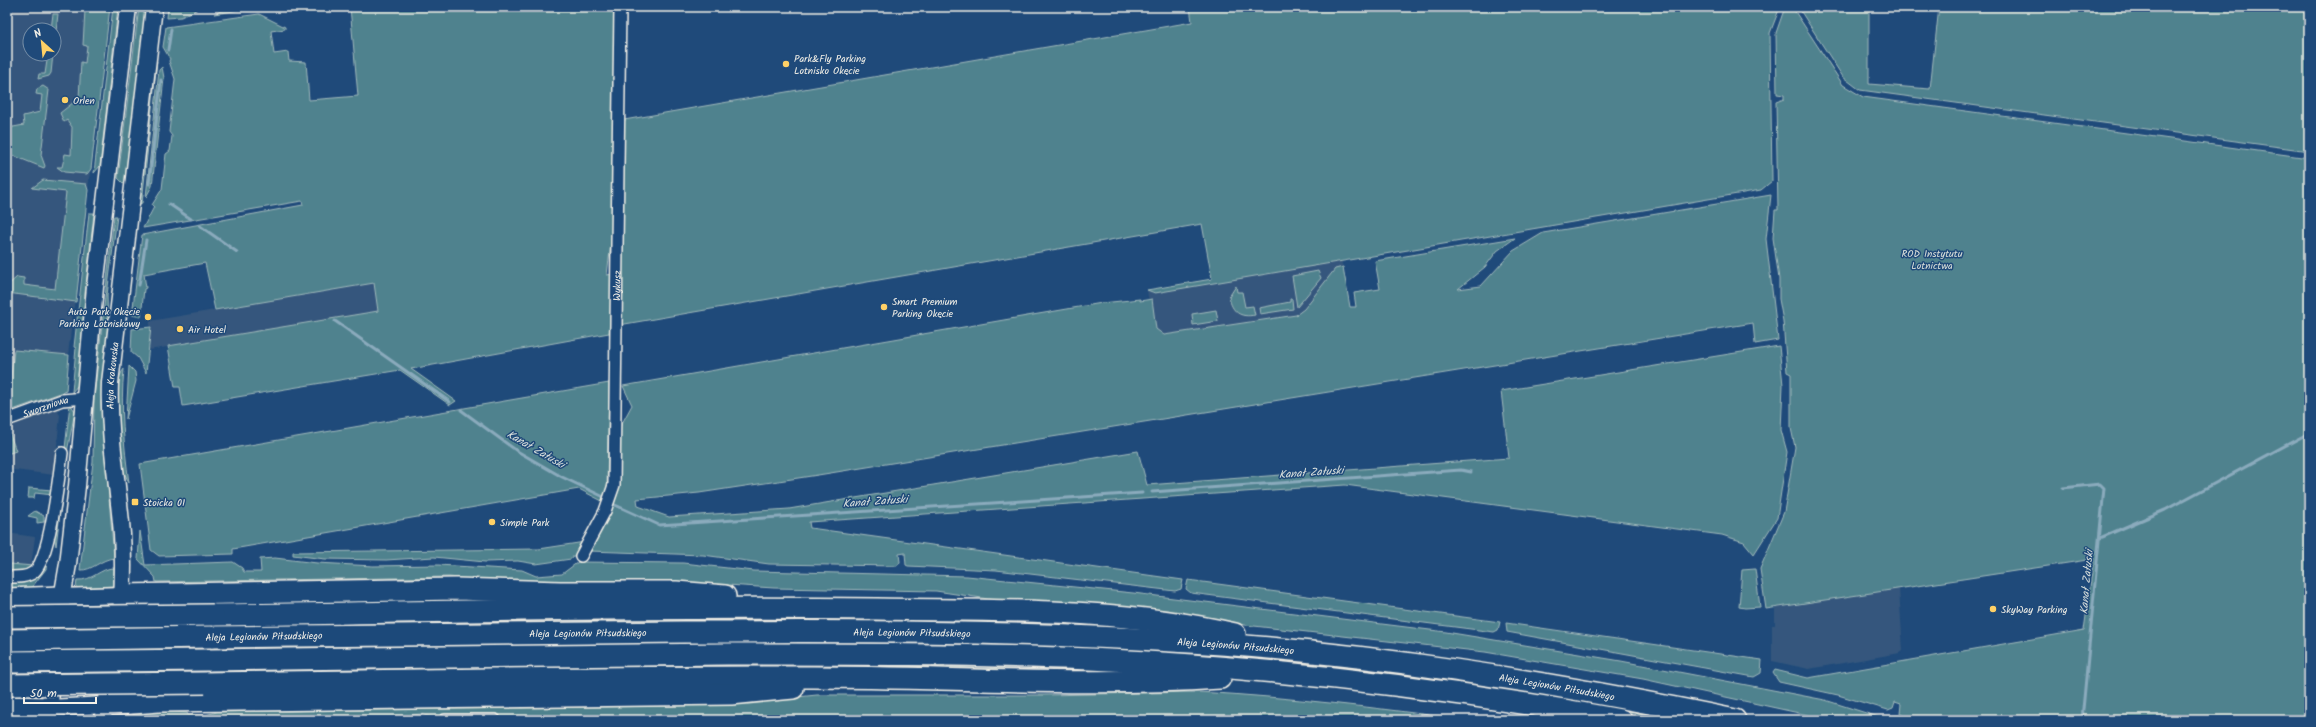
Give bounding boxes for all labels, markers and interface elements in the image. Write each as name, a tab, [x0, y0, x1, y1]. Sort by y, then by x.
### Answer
north arrow	[22, 22, 62, 62]
text: N	[31, 24, 45, 44]
place label: Park&Fly Parking Lotnisko Okęcie	[794, 51, 866, 79]
marker: Park&Fly Parking Lotnisko Okęcie	[781, 59, 791, 69]
place label: Orlen	[73, 93, 95, 109]
marker: Orlen	[60, 95, 70, 105]
park label: ROD Instytutu Lotnictwa	[1901, 246, 1963, 274]
street label: Wykusz	[609, 269, 626, 301]
place label: Smart Premium Parking Okęcie	[892, 294, 958, 322]
marker: Smart Premium Parking Okęcie	[879, 302, 889, 312]
place label: Auto Park Okęcie Parking Lotniskowy	[59, 304, 140, 332]
marker: Auto Park Okęcie Parking Lotniskowy	[143, 312, 153, 322]
place label: Air Hotel	[188, 322, 226, 338]
marker: Air Hotel	[175, 324, 185, 334]
street label: Aleja Krakowska	[103, 341, 124, 410]
street label: Sworzniowa	[21, 392, 70, 423]
water label: Kanał Załuski	[503, 426, 570, 475]
water label: Kanał Załuski	[1278, 462, 1346, 484]
water label: Kanał Załuski	[842, 491, 910, 513]
place label: Stoicka 01	[143, 495, 185, 511]
marker: Stoicka 01	[130, 497, 140, 507]
place label: Simple Park	[500, 515, 550, 531]
marker: Simple Park	[487, 517, 497, 527]
water label: Kanał Załuski	[2075, 547, 2099, 615]
place label: SkyWay Parking	[2001, 602, 2068, 618]
marker: SkyWay Parking	[1988, 604, 1998, 614]
street label: Aleja Legionów Piłsudskiego	[529, 625, 647, 642]
street label: Aleja Legionów Piłsudskiego	[853, 625, 971, 642]
street label: Aleja Legionów Piłsudskiego	[205, 628, 323, 646]
street label: Aleja Legionów Piłsudskiego	[1177, 634, 1295, 659]
street label: Aleja Legionów Piłsudskiego	[1498, 670, 1616, 706]
scale bar	[24, 679, 96, 705]
text: 50 m	[30, 684, 57, 703]

